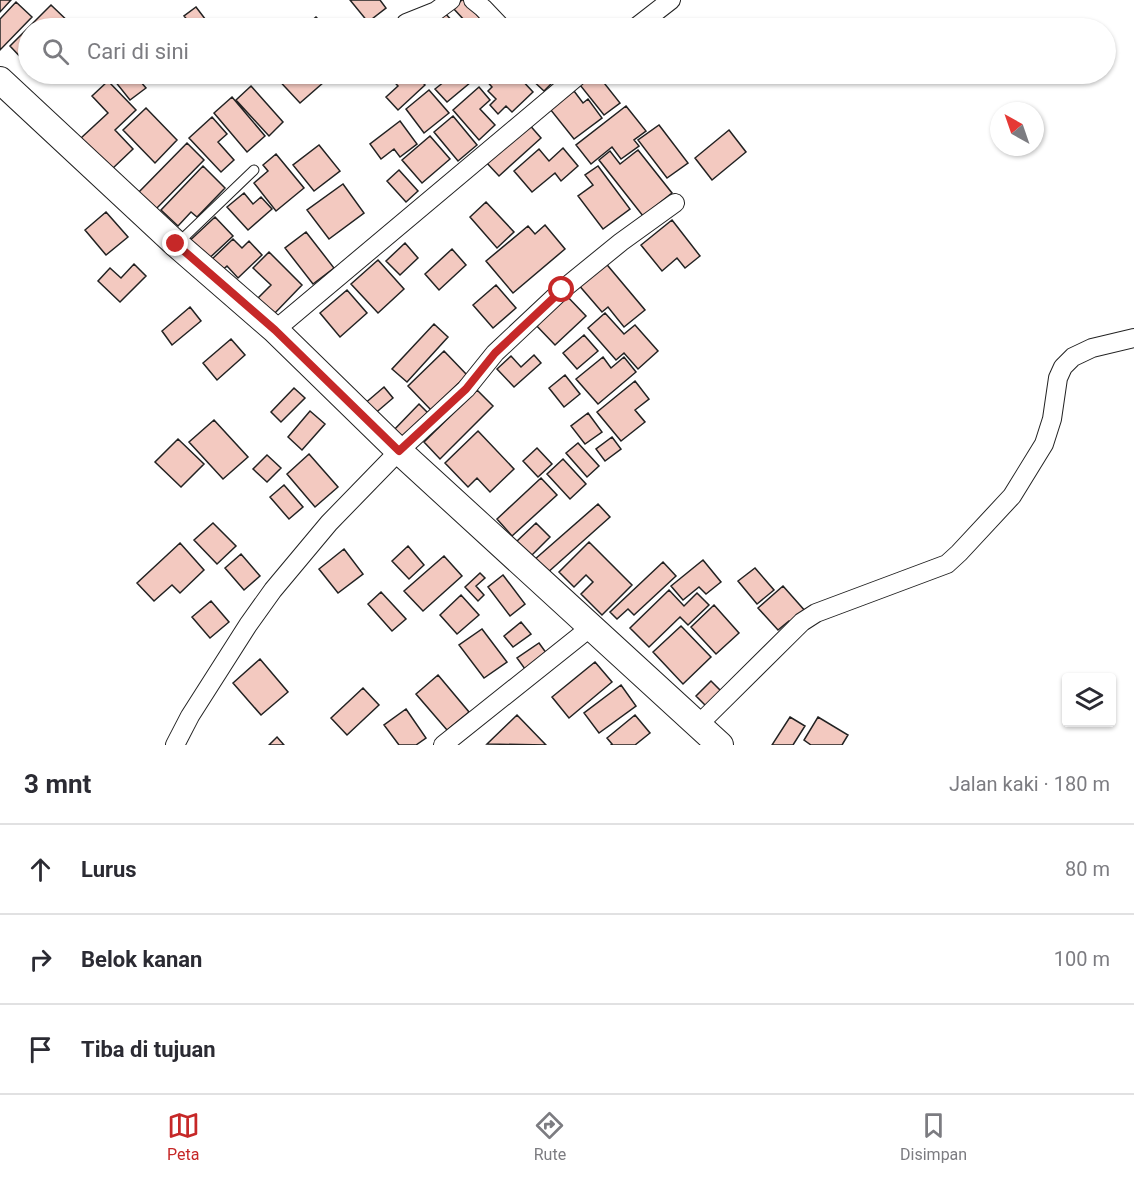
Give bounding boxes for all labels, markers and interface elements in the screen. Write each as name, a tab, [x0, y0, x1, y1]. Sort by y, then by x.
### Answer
search box	[18, 18, 1116, 84]
icon: search	[39, 35, 72, 68]
text: Cari di sini	[87, 39, 189, 64]
north arrow	[990, 102, 1044, 156]
route end	[162, 230, 188, 256]
route start	[548, 276, 574, 302]
map controls	[1062, 673, 1116, 727]
button: layers	[1062, 673, 1116, 727]
text: 3 mnt	[24, 769, 91, 799]
text: Jalan kaki · 180 m	[949, 772, 1110, 796]
icon: ahead	[24, 853, 57, 886]
text: Lurus	[81, 857, 137, 882]
text: 80 m	[1065, 857, 1110, 881]
icon: right	[24, 943, 57, 976]
text: Belok kanan	[81, 947, 202, 972]
text: 100 m	[1054, 947, 1110, 971]
icon: arrive	[24, 1033, 57, 1066]
text: Tiba di tujuan	[81, 1037, 216, 1062]
tab: Peta	[167, 1109, 200, 1164]
tab: Rute	[533, 1109, 566, 1164]
tab: Disimpan	[900, 1109, 967, 1164]

